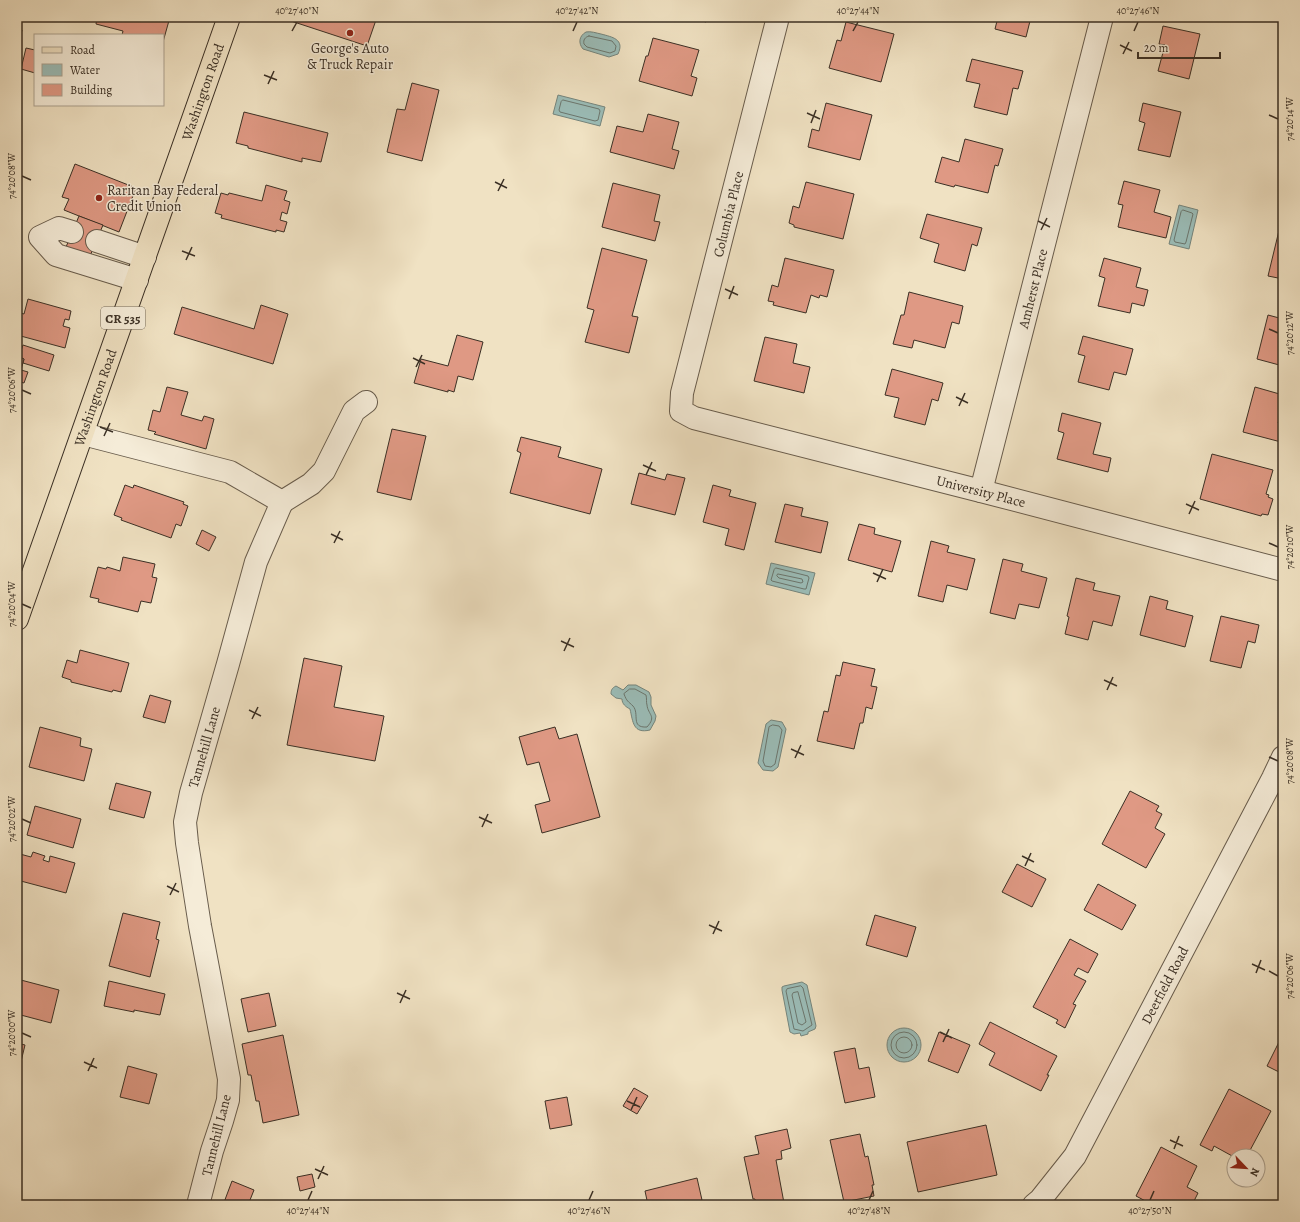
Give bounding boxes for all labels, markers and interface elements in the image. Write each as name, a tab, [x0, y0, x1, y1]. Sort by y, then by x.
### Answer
text: 40°27'40"N	[275, 4, 319, 17]
text: 40°27'42"N	[555, 4, 599, 17]
text: 40°27'44"N	[837, 4, 879, 17]
text: 40°27'46"N	[1117, 4, 1159, 17]
marker: George's Auto & Truck Repair	[345, 28, 355, 38]
legend	[34, 34, 164, 106]
scale bar	[1138, 34, 1220, 60]
place label: George's Auto & Truck Repair	[307, 39, 394, 74]
street label: Washington Road	[177, 40, 229, 144]
text: 20 m	[1144, 40, 1168, 56]
text: Road	[70, 42, 96, 58]
text: Water	[69, 62, 100, 78]
text: Building	[70, 82, 112, 98]
text: 74°20'14"W	[1283, 96, 1296, 141]
text: 74°20'08"W	[5, 152, 18, 199]
street label: Columbia Place	[709, 169, 748, 259]
place label: Raritan Bay Federal Credit Union	[107, 181, 219, 216]
marker: Raritan Bay Federal Credit Union	[94, 193, 104, 203]
street label: Amherst Place	[1014, 247, 1052, 331]
road number: CR 535	[101, 307, 145, 329]
text: 74°20'12"W	[1283, 310, 1296, 355]
street label: Washington Road	[69, 346, 122, 449]
text: 74°20'06"W	[5, 366, 18, 413]
street label: University Place	[934, 471, 1028, 512]
text: 74°20'10"W	[1283, 524, 1296, 569]
text: 74°20'04"W	[5, 580, 18, 627]
street label: Tannehill Lane	[184, 704, 225, 790]
text: 74°20'08"W	[1283, 737, 1296, 784]
text: 74°20'02"W	[5, 795, 18, 842]
street label: Deerfield Road	[1137, 943, 1193, 1027]
text: 74°20'06"W	[1283, 952, 1296, 999]
text: 74°20'00"W	[5, 1009, 18, 1056]
street label: Tannehill Lane	[197, 1092, 236, 1178]
north arrow	[1226, 1148, 1266, 1188]
text: N	[1246, 1165, 1263, 1179]
text: 40°27'44"N	[287, 1204, 329, 1217]
text: 40°27'46"N	[568, 1204, 610, 1217]
text: 40°27'48"N	[847, 1204, 891, 1217]
text: 40°27'50"N	[1128, 1204, 1172, 1217]

